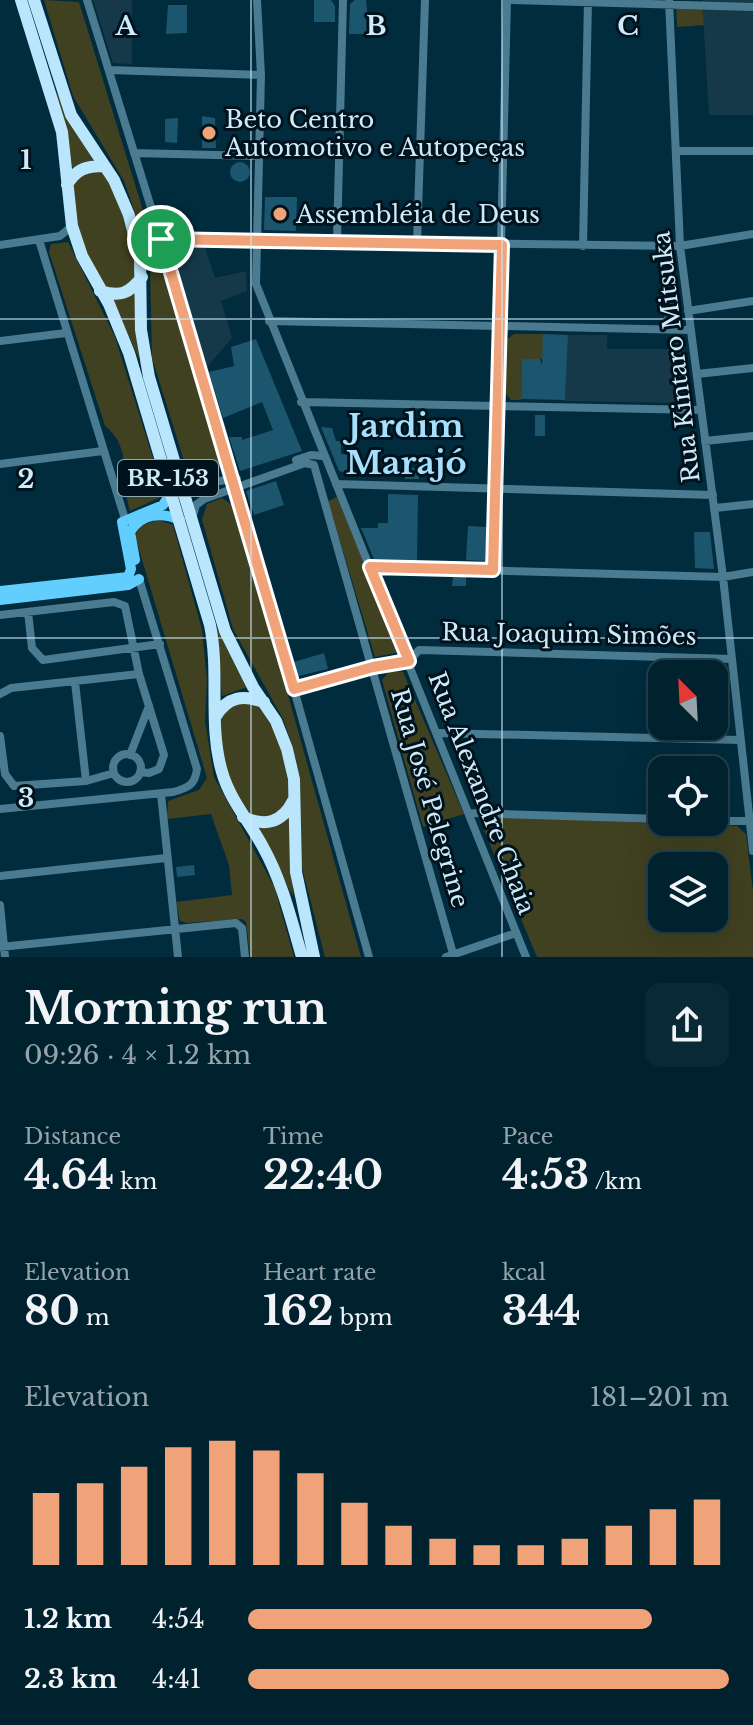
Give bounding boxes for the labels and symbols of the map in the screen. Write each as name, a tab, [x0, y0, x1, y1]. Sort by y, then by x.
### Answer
text: A	[114, 10, 137, 42]
text: B	[366, 10, 386, 42]
text: C	[617, 10, 639, 42]
place label: Beto Centro Automotivo e Autopeças	[224, 105, 525, 162]
marker: Beto Centro Automotivo e Autopeças	[200, 124, 218, 142]
text: 1	[20, 144, 32, 176]
place label: Assembléia de Deus	[295, 200, 540, 229]
pin	[127, 205, 195, 273]
marker: Assembléia de Deus	[271, 205, 289, 223]
street label: Rua Kintaro Mitsuka	[646, 229, 706, 484]
district label: Jardim Marajó	[342, 406, 467, 483]
road number: BR-153	[118, 460, 218, 496]
text: 2	[18, 463, 34, 495]
street label: Rua Joaquim Simões	[441, 617, 697, 651]
north arrow	[648, 660, 728, 740]
street label: Rua Alexandre Chaia	[422, 668, 542, 919]
street label: Rua José Pelegrine	[385, 685, 475, 911]
text: 3	[18, 782, 34, 814]

